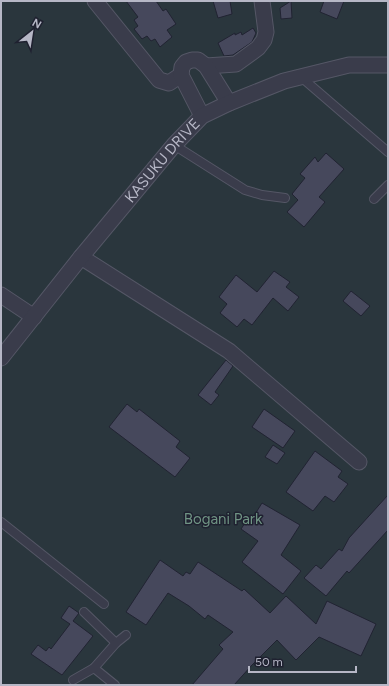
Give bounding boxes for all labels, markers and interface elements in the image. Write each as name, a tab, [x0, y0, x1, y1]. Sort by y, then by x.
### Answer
north arrow	[12, 12, 52, 52]
text: N	[30, 16, 44, 32]
street label: KASUKU DRIVE	[121, 115, 204, 206]
park label: Bogani Park	[184, 510, 263, 528]
scale bar	[249, 648, 356, 674]
text: 50 m	[255, 655, 283, 669]

